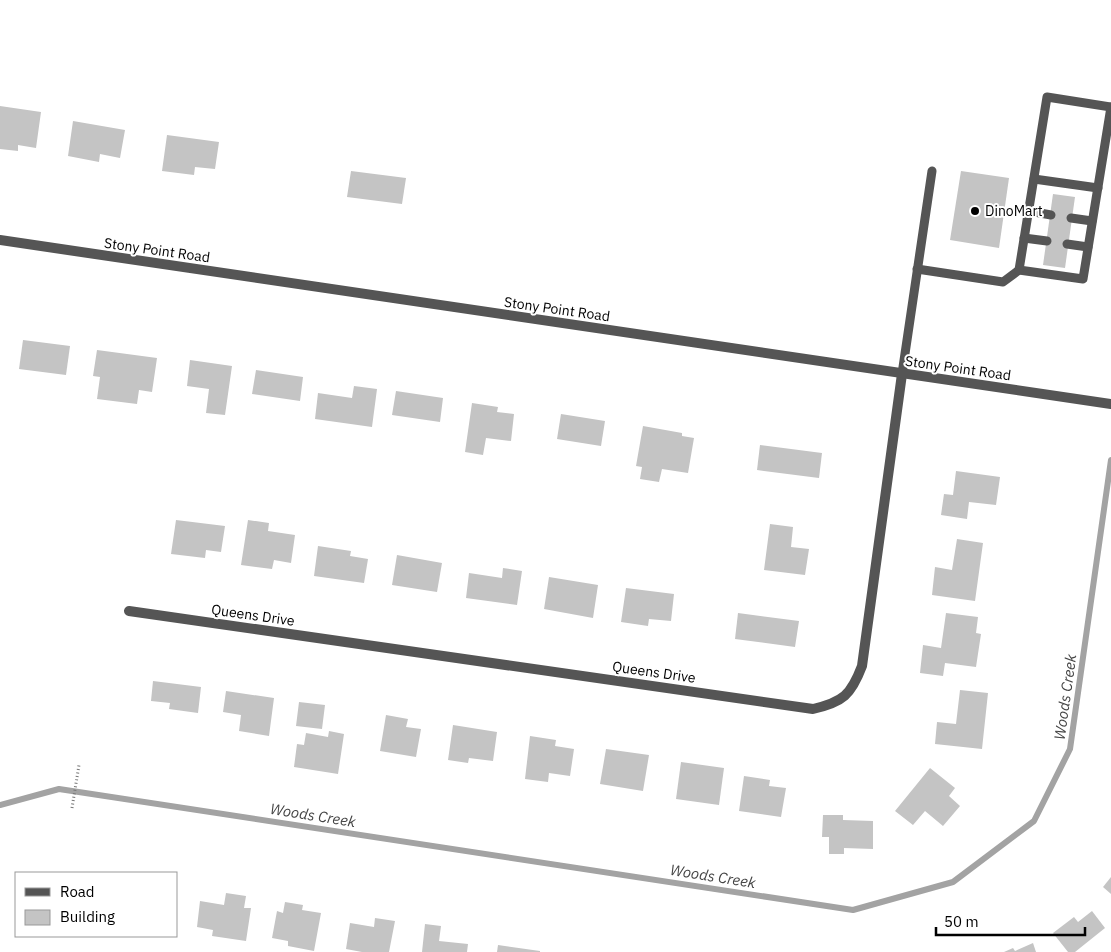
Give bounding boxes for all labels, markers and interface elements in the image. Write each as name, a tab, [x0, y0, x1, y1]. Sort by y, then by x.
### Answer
place label: DinoMart	[985, 202, 1043, 220]
marker: DinoMart	[969, 205, 981, 217]
street label: Stony Point Road	[103, 234, 211, 266]
street label: Stony Point Road	[503, 293, 611, 325]
street label: Stony Point Road	[904, 352, 1012, 384]
street label: Queens Drive	[210, 600, 296, 630]
water label: Woods Creek	[1050, 653, 1080, 741]
street label: Queens Drive	[611, 657, 697, 687]
water label: Woods Creek	[269, 799, 357, 831]
water label: Woods Creek	[669, 860, 757, 892]
legend	[15, 872, 178, 937]
text: Road	[60, 882, 95, 901]
scale bar	[936, 904, 1085, 936]
text: Building	[60, 907, 115, 926]
text: 50 m	[944, 912, 979, 931]

